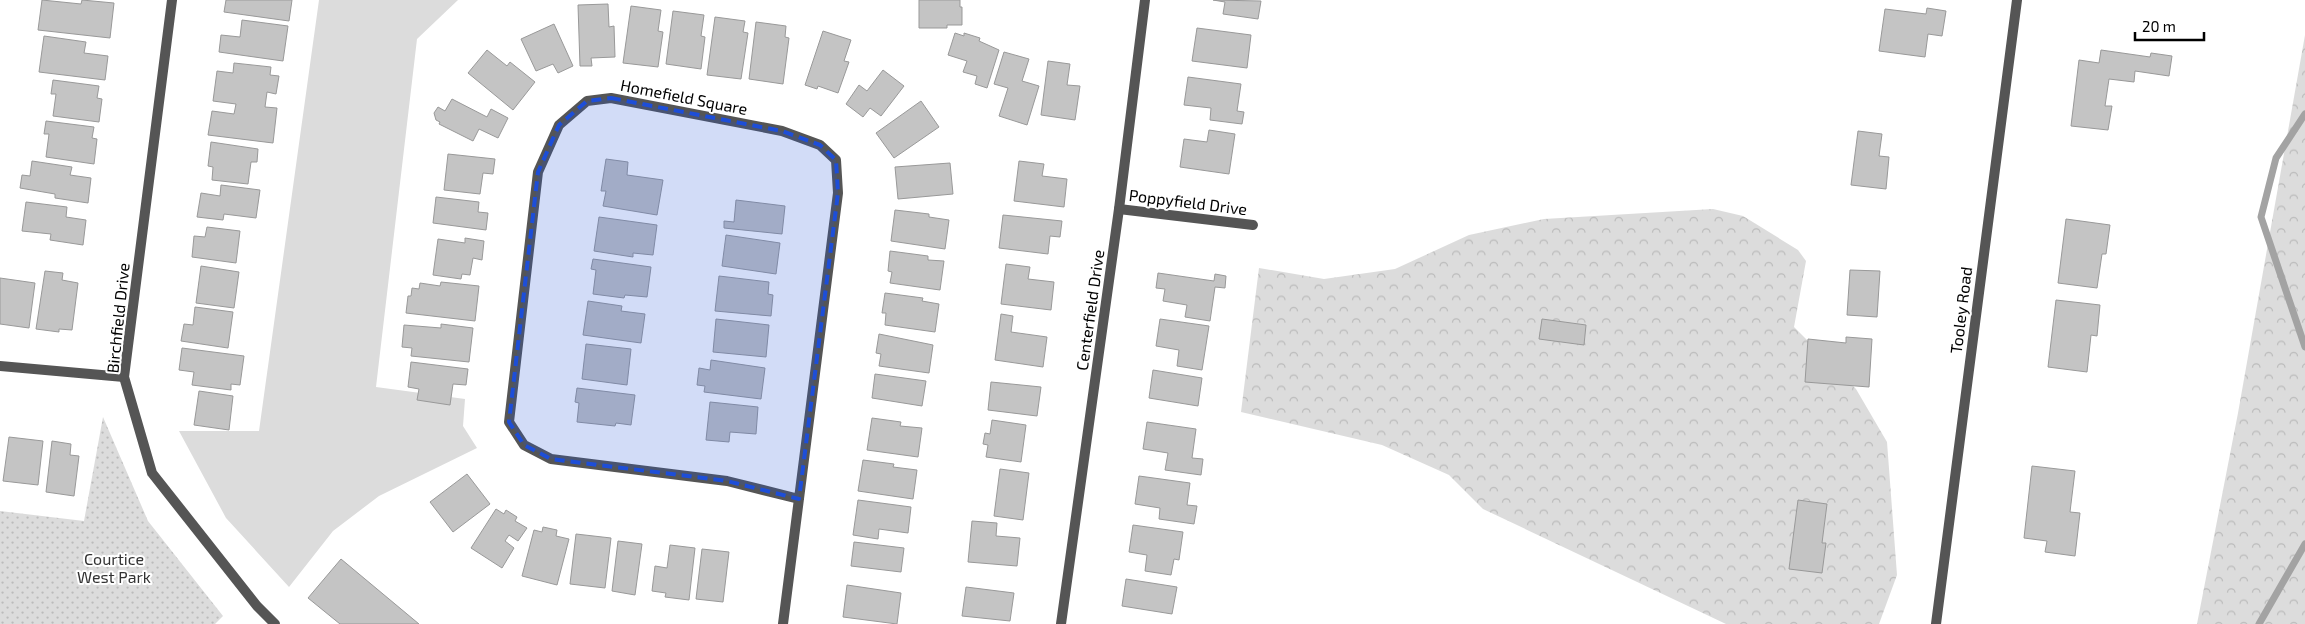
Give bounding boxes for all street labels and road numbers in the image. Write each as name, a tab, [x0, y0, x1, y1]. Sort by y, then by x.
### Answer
street label: Homefield Square	[619, 75, 749, 118]
street label: Poppyfield Drive	[1128, 185, 1248, 218]
street label: Centerfield Drive	[1072, 248, 1107, 372]
street label: Birchfield Drive	[102, 262, 133, 374]
street label: Tooley Road	[1946, 265, 1975, 355]

